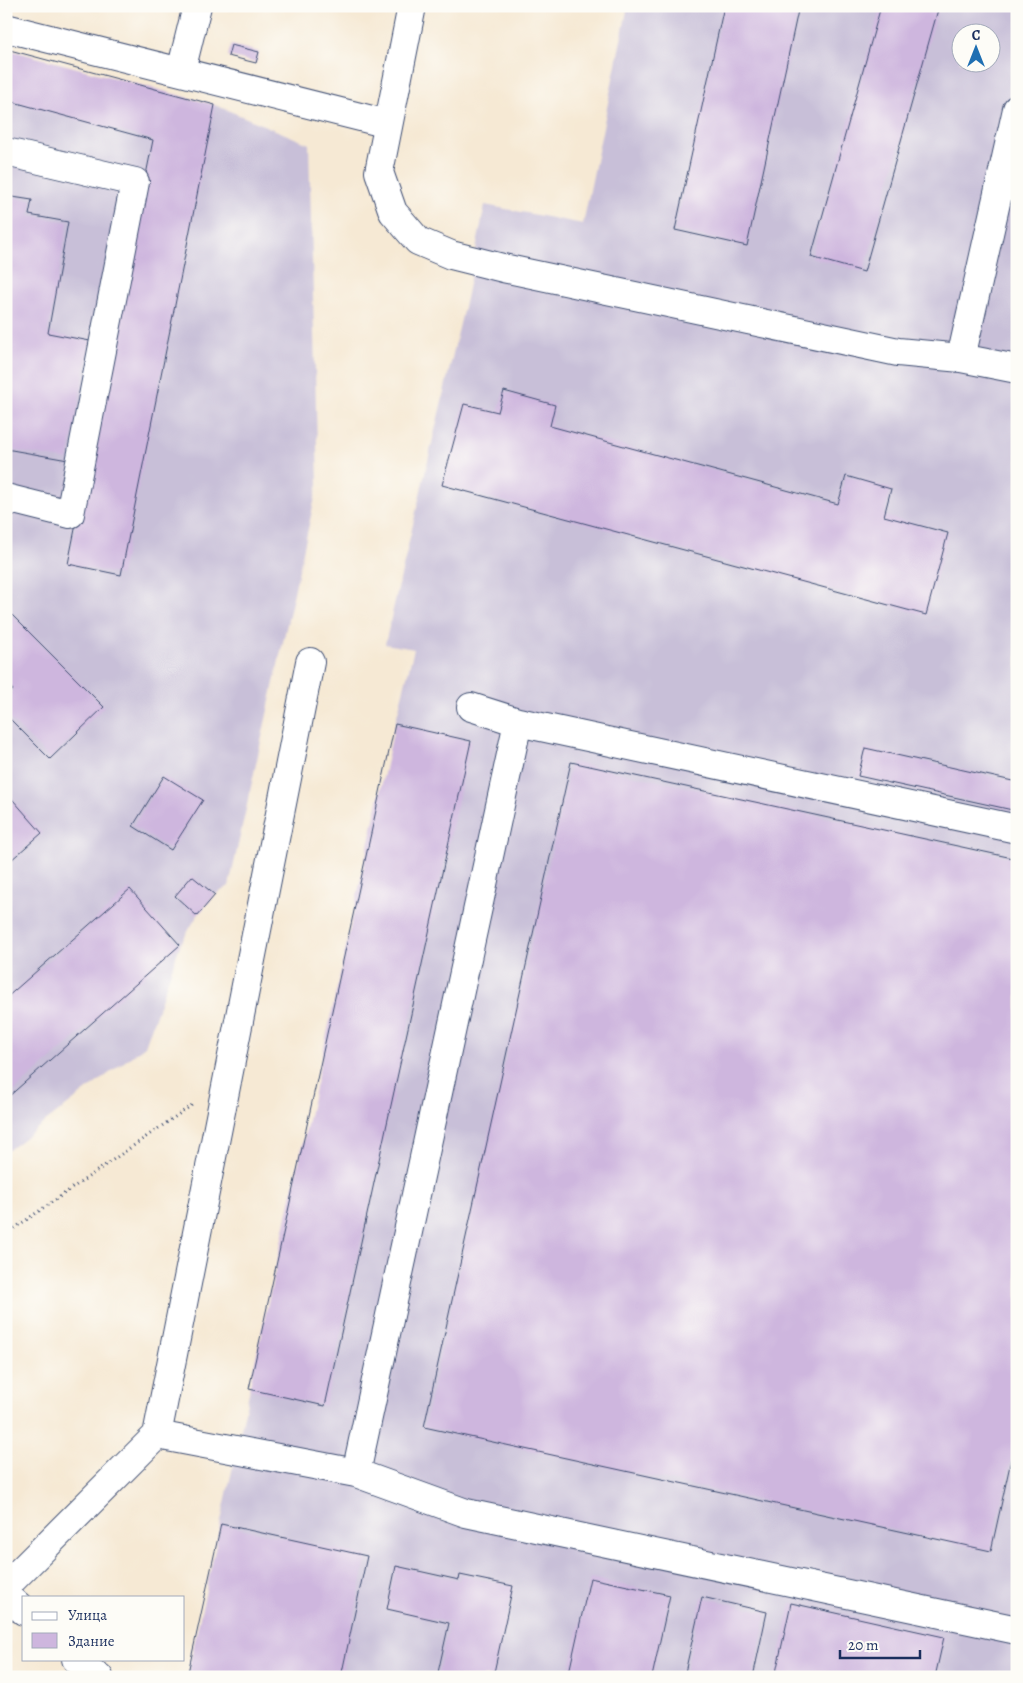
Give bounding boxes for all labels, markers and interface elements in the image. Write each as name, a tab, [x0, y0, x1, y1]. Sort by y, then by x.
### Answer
north arrow	[950, 22, 1000, 72]
text: С	[972, 26, 981, 45]
legend	[22, 1596, 185, 1660]
text: Улица	[68, 1605, 107, 1625]
scale bar	[840, 1628, 920, 1660]
text: Здание	[68, 1631, 115, 1651]
text: 20 m	[848, 1635, 879, 1655]

